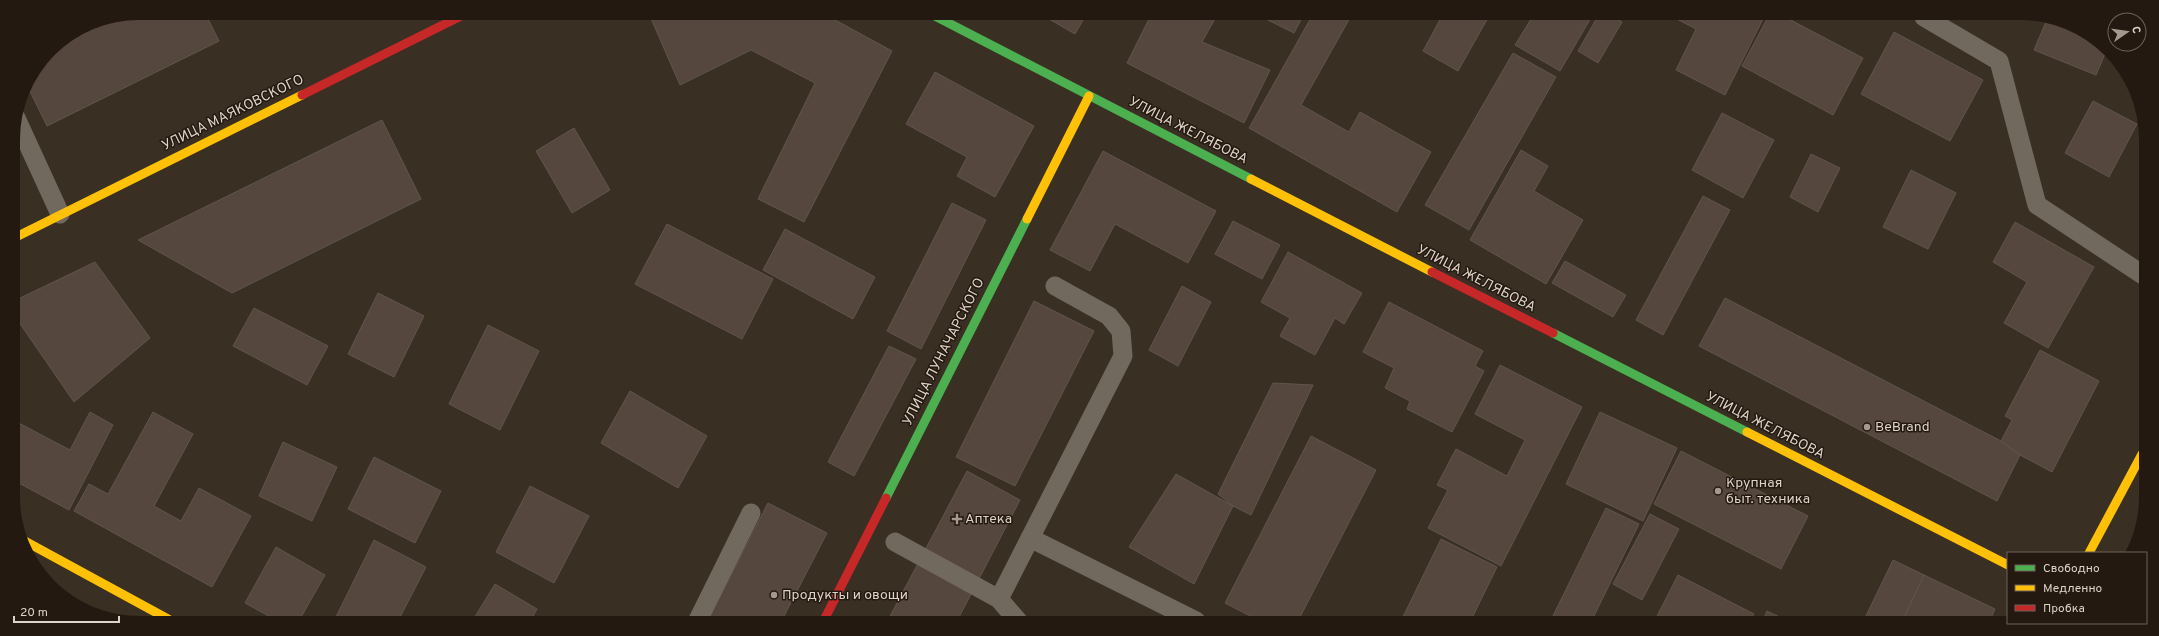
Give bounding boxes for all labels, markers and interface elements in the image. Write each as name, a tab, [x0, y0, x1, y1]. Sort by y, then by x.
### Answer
north arrow	[2107, 12, 2147, 52]
text: С	[2128, 25, 2143, 35]
street label: УЛИЦА МАЯКОВСКОГО	[159, 71, 307, 155]
street label: УЛИЦА ЖЕЛЯБОВА	[1126, 94, 1250, 168]
street label: УЛИЦА ЖЕЛЯБОВА	[1414, 242, 1538, 316]
street label: УЛИЦА ЛУНАЧАРСКОГО	[899, 275, 989, 429]
street label: УЛИЦА ЖЕЛЯБОВА	[1703, 389, 1827, 463]
place label: BeBrand	[1875, 419, 1930, 436]
marker: BeBrand	[1862, 422, 1872, 432]
place label: Крупная быт. техника	[1726, 475, 1810, 508]
marker: Крупная быт. техника	[1713, 486, 1723, 496]
place label: Аптека	[965, 511, 1012, 528]
marker: Аптека	[952, 514, 962, 524]
legend	[2007, 552, 2147, 624]
text: Свободно	[2043, 561, 2100, 577]
text: Медленно	[2043, 581, 2103, 597]
place label: Продукты и овощи	[782, 587, 908, 604]
marker: Продукты и овощи	[769, 590, 779, 600]
scale bar	[14, 598, 119, 624]
text: Пробка	[2043, 601, 2085, 617]
text: 20 m	[20, 605, 48, 621]

